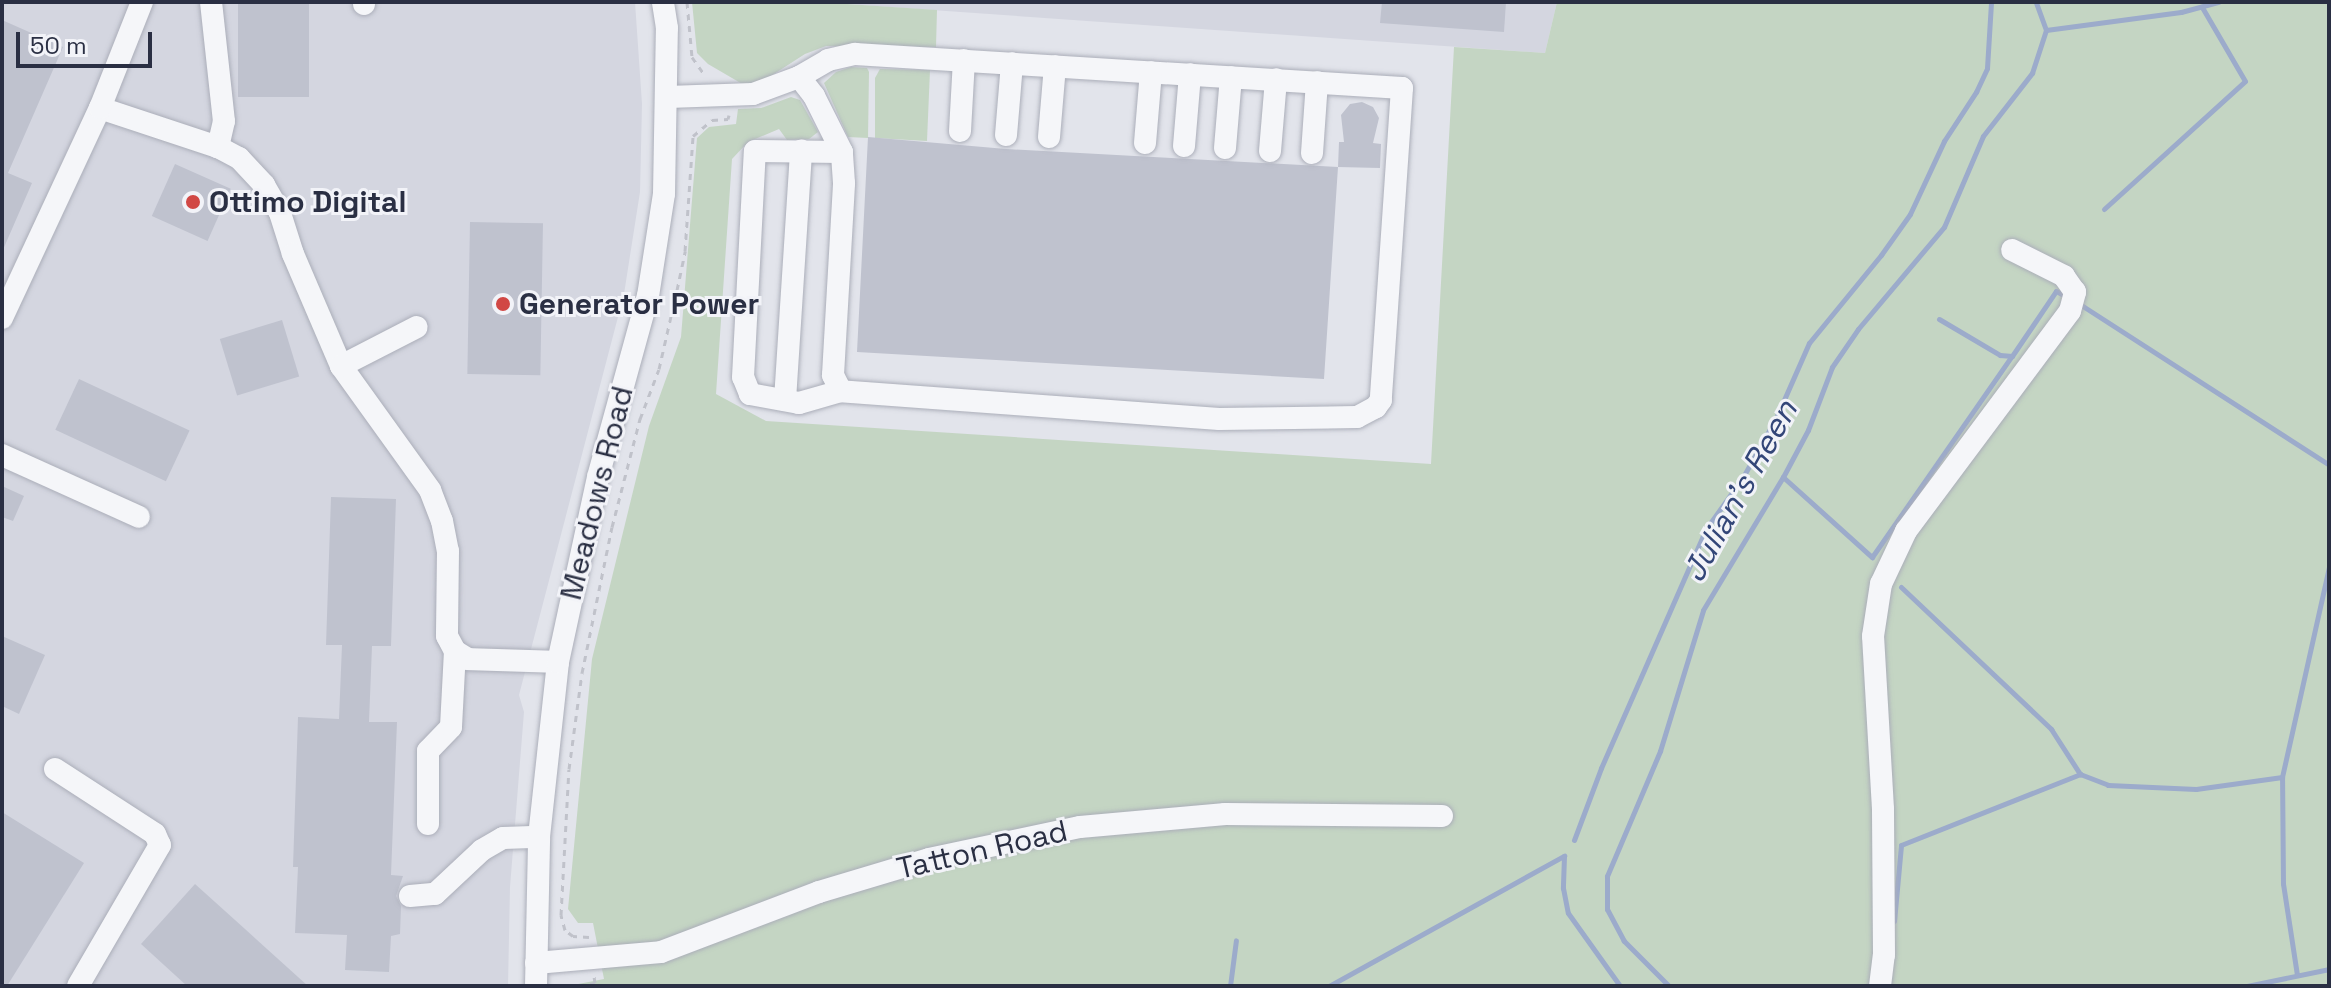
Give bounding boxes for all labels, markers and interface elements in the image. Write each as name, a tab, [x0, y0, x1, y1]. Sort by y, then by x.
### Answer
scale bar	[20, 16, 156, 66]
text: 50 m	[30, 30, 87, 61]
place label: Ottimo Digital	[209, 184, 406, 220]
marker: Ottimo Digital	[184, 193, 202, 211]
place label: Generator Power	[519, 286, 759, 322]
marker: Generator Power	[494, 295, 512, 313]
street label: Meadows Road	[553, 382, 641, 604]
water label: Julian's Reen	[1674, 394, 1806, 588]
street label: Tatton Road	[893, 813, 1071, 887]

